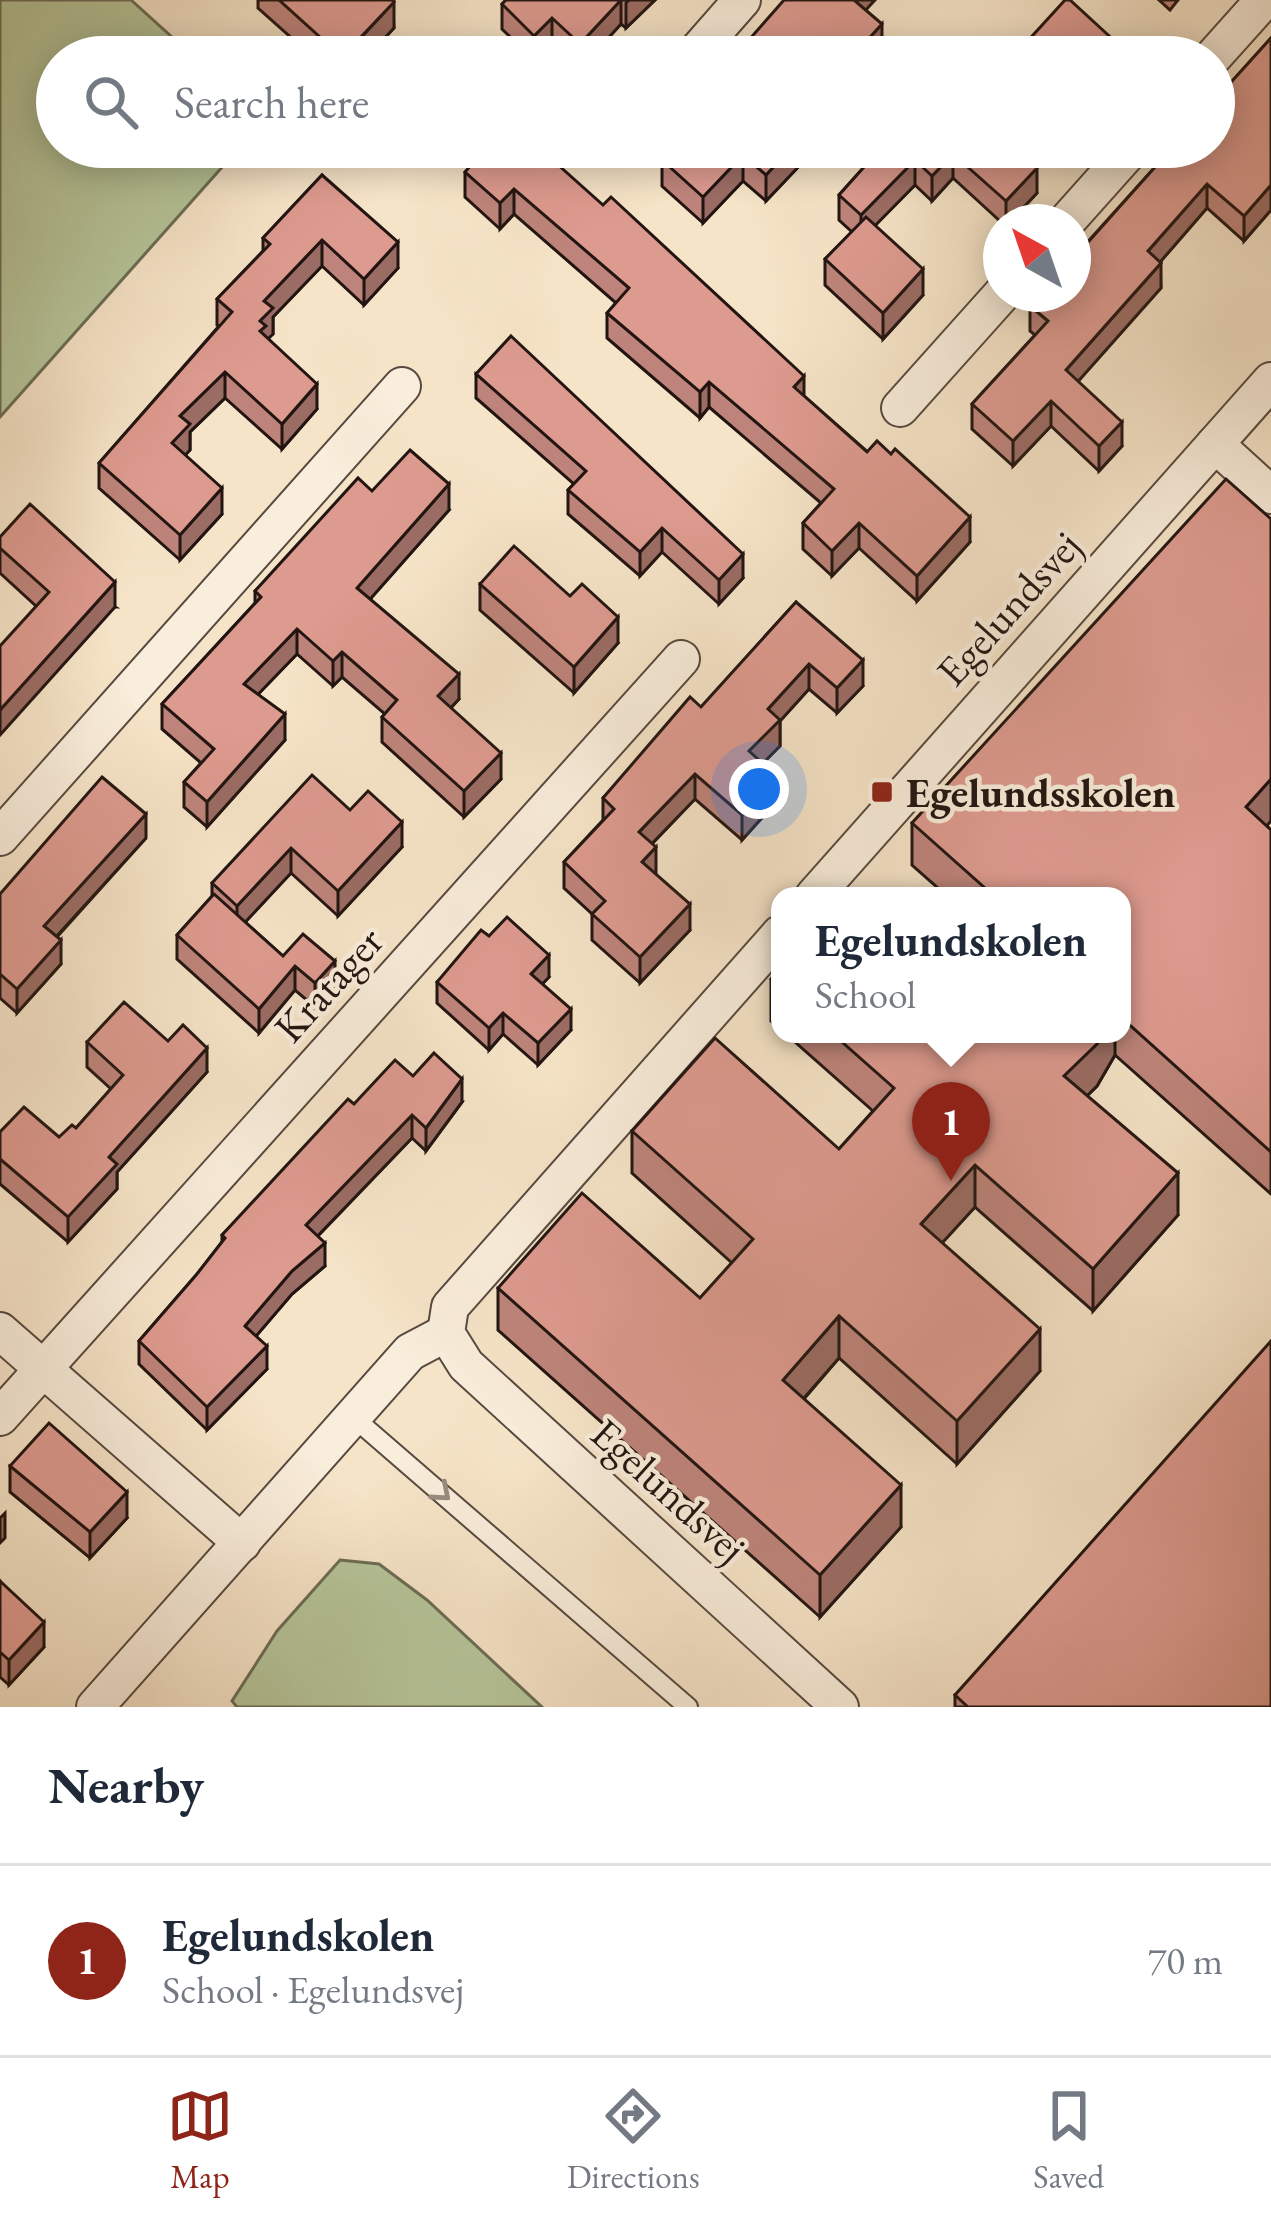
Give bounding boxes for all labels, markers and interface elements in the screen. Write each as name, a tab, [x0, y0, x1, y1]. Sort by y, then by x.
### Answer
search box	[36, 36, 1235, 168]
icon: search	[78, 69, 144, 135]
text: Search here	[174, 73, 369, 131]
north arrow	[983, 204, 1091, 312]
street label: Egelundsvej	[924, 519, 1093, 698]
your location	[729, 759, 789, 819]
place label: Egelundsskolen	[906, 765, 1176, 820]
marker: Egelundsskolen	[869, 779, 895, 805]
popup	[771, 887, 1131, 1043]
text: Egelundskolen	[815, 911, 1087, 969]
street label: Kratager	[262, 915, 395, 1054]
text: School	[815, 969, 916, 1020]
pin: 1	[912, 1082, 990, 1181]
street label: Egelundsvej	[579, 1406, 758, 1575]
one-way arrow	[428, 1479, 450, 1501]
text: Nearby	[48, 1752, 204, 1818]
text: Egelundskolen	[162, 1906, 435, 1964]
text: 1	[77, 1935, 97, 1986]
text: 70 m	[1147, 1935, 1223, 1986]
text: School · Egelundsvej	[162, 1964, 464, 2015]
tab: Map	[167, 2083, 233, 2198]
tab: Directions	[567, 2083, 700, 2198]
tab: Saved	[1033, 2083, 1104, 2198]

